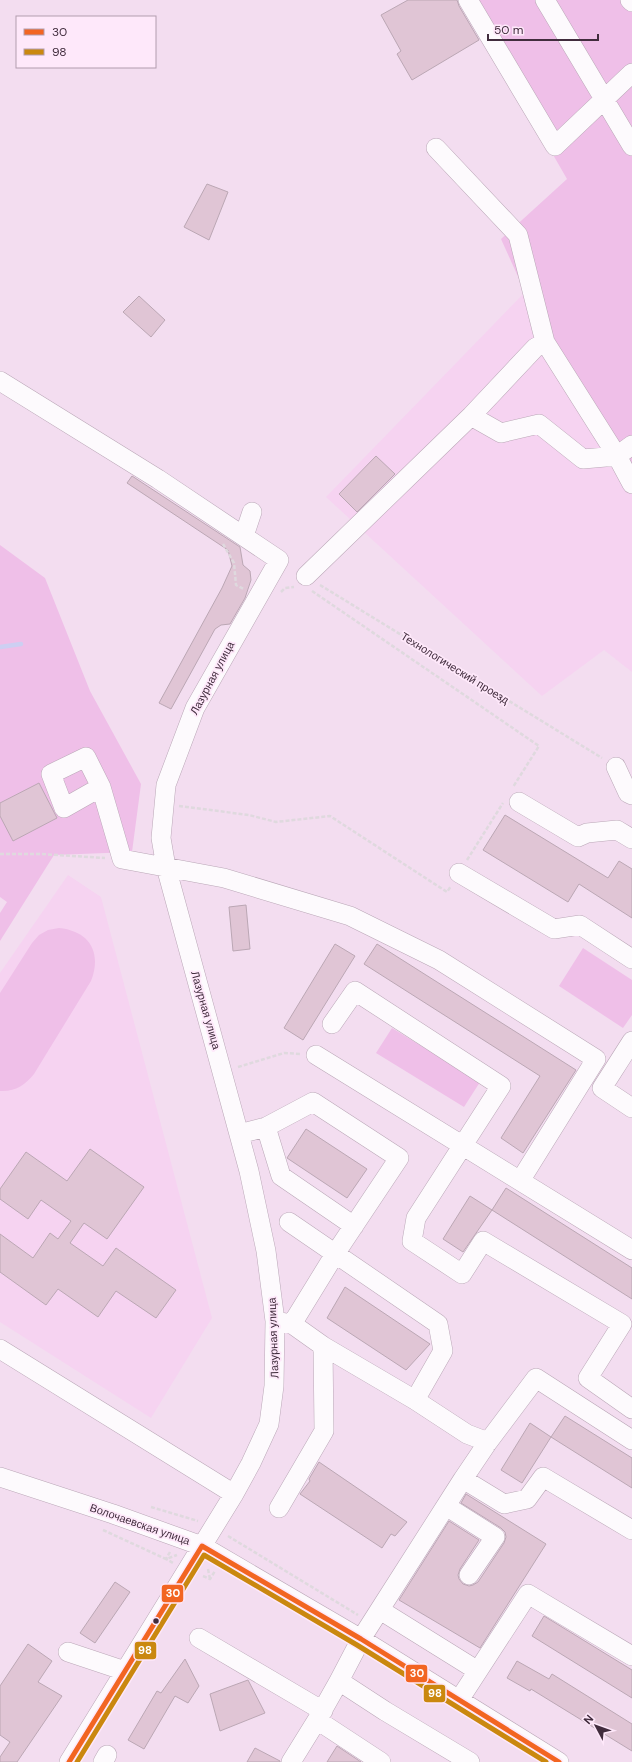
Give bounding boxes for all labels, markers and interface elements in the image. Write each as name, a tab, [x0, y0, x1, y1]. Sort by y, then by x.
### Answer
legend	[16, 16, 156, 68]
scale bar	[488, 16, 598, 42]
text: 50 m	[494, 22, 523, 38]
text: 30	[52, 24, 67, 40]
text: 98	[52, 44, 67, 60]
street label: Технологический проезд	[398, 629, 512, 707]
street label: Лазурная улица	[187, 638, 238, 717]
street label: Лазурная улица	[188, 969, 224, 1052]
street label: Лазурная улица	[265, 1296, 281, 1379]
street label: Волочаевская улица	[88, 1500, 193, 1548]
line badge: 30	[161, 1584, 184, 1603]
text: 30	[166, 1586, 180, 1600]
unlabelled marker	[151, 1616, 161, 1626]
line badge: 98	[134, 1641, 157, 1660]
text: 98	[138, 1643, 152, 1657]
line badge: 30	[405, 1664, 428, 1683]
text: 30	[410, 1666, 424, 1680]
line badge: 98	[423, 1684, 446, 1703]
text: 98	[428, 1686, 442, 1700]
north arrow	[576, 1706, 616, 1746]
text: N	[581, 1712, 596, 1727]

